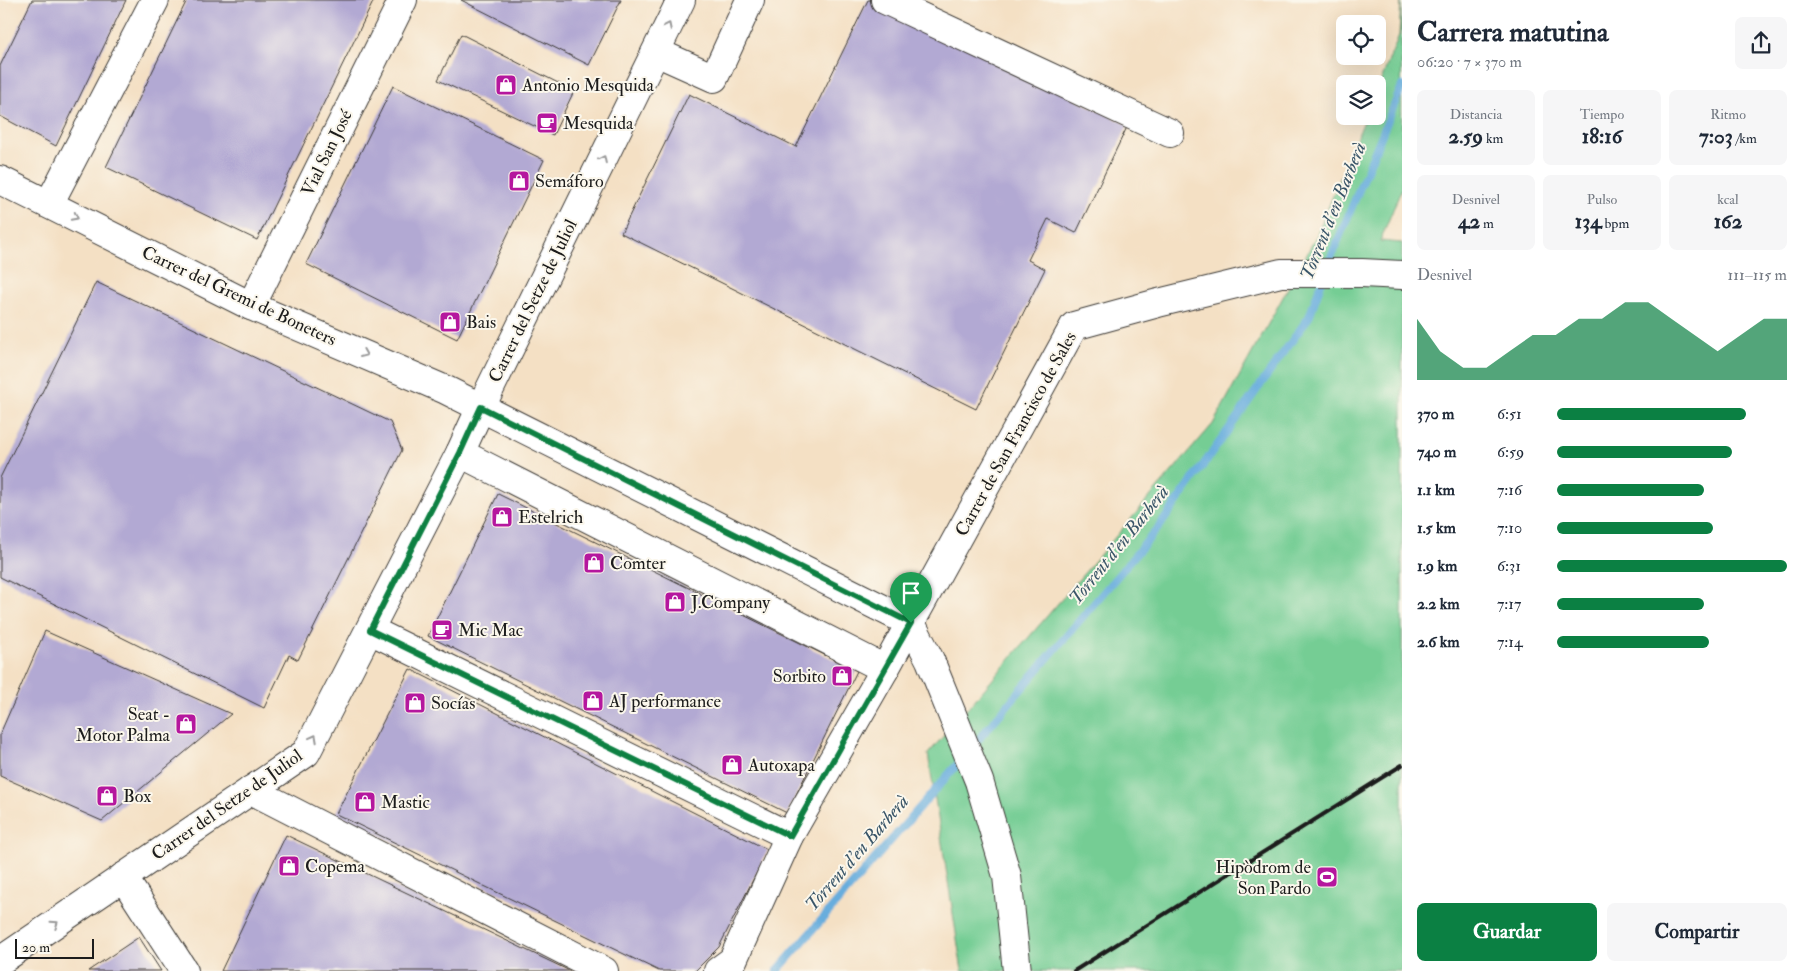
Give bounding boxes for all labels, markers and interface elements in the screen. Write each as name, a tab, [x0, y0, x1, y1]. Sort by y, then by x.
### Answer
map controls	[1336, 15, 1386, 125]
button: locate	[1336, 15, 1386, 65]
text: Carrera matutina	[1417, 15, 1608, 50]
button: share	[1735, 17, 1787, 69]
one-way arrow	[662, 22, 673, 31]
text: 06:20 · 7 × 370 m	[1417, 52, 1522, 72]
shop icon: Antonio Mesquida	[494, 73, 518, 97]
place label: Antonio Mesquida	[521, 74, 655, 97]
button: layers	[1336, 75, 1386, 125]
street label: Vial San José	[296, 106, 358, 200]
text: Distancia	[1450, 106, 1502, 123]
text: Tiempo	[1580, 106, 1624, 123]
text: Ritmo	[1710, 106, 1746, 123]
cafe icon: Mesquida	[535, 111, 559, 135]
place label: Mesquida	[563, 112, 634, 135]
text: 2.59	[1449, 123, 1483, 150]
text: 18:16	[1582, 123, 1622, 150]
text: 7:03	[1699, 123, 1733, 150]
text: km	[1483, 130, 1503, 147]
text: /km	[1733, 130, 1757, 147]
water label: Torrent d'en Barberà	[1294, 139, 1372, 283]
one-way arrow	[597, 155, 607, 164]
shop icon: Semáforo	[507, 169, 531, 193]
place label: Semáforo	[535, 170, 604, 193]
text: Desnivel	[1452, 191, 1500, 208]
text: Pulso	[1587, 191, 1617, 208]
text: kcal	[1717, 191, 1739, 208]
text: 42	[1458, 208, 1480, 235]
text: 134	[1575, 208, 1602, 235]
text: 162	[1714, 208, 1742, 235]
one-way arrow	[70, 211, 79, 221]
street label: Carrer del Setze de Juliol	[483, 215, 583, 386]
text: m	[1480, 215, 1494, 232]
text: bpm	[1602, 215, 1629, 232]
street label: Carrer del Gremi de Boneters	[138, 241, 340, 351]
text: Desnivel	[1417, 265, 1472, 285]
text: 111–115 m	[1728, 265, 1787, 285]
shop icon: Bais	[438, 310, 462, 334]
place label: Bais	[466, 311, 496, 334]
street label: Carrer de San Francisco de Sales	[950, 328, 1082, 540]
one-way arrow	[359, 348, 368, 359]
text: 370 m	[1417, 404, 1454, 424]
text: 6:51	[1497, 404, 1522, 424]
text: 740 m	[1417, 442, 1457, 462]
text: 6:59	[1497, 442, 1524, 462]
water label: Torrent d'en Barberà	[1064, 480, 1174, 609]
text: 1.1 km	[1417, 480, 1455, 500]
text: 7:16	[1497, 480, 1522, 500]
shop icon: Estelrich	[490, 505, 514, 529]
place label: Estelrich	[518, 506, 584, 529]
text: 1.5 km	[1417, 518, 1456, 538]
text: 7:10	[1497, 518, 1522, 538]
shop icon: Comter	[582, 551, 606, 575]
place label: Comter	[610, 552, 666, 575]
text: 1.9 km	[1417, 556, 1457, 576]
text: 6:31	[1497, 556, 1521, 576]
pin	[890, 572, 932, 623]
icon: arrive	[897, 579, 925, 607]
shop icon: J.Company	[663, 590, 687, 614]
place label: J.Company	[690, 591, 771, 614]
text: 2.2 km	[1417, 594, 1460, 614]
text: 7:17	[1497, 594, 1521, 614]
cafe icon: Mic Mac	[430, 618, 454, 642]
place label: Mic Mac	[458, 619, 523, 642]
text: 2.6 km	[1417, 632, 1460, 652]
text: 7:14	[1497, 632, 1523, 652]
shop icon: Sorbito	[830, 664, 854, 688]
place label: Sorbito	[773, 665, 826, 688]
shop icon: AJ performance	[581, 689, 605, 713]
place label: AJ performance	[608, 690, 721, 713]
shop icon: Socías	[403, 691, 427, 715]
place label: Socías	[431, 692, 475, 715]
place label: Seat - Motor Palma	[76, 703, 171, 747]
shop icon: Seat - Motor Palma	[174, 712, 198, 736]
one-way arrow	[308, 734, 318, 743]
street label: Carrer del Setze de Juliol	[147, 744, 307, 866]
shop icon: Autoxapa	[720, 753, 744, 777]
place label: Autoxapa	[747, 754, 815, 777]
shop icon: Box	[95, 784, 119, 808]
place label: Box	[123, 785, 151, 808]
shop icon: Mastic	[353, 790, 377, 814]
water label: Torrent d'en Barberà	[800, 790, 914, 916]
place label: Mastic	[381, 791, 430, 814]
shop icon: Copema	[277, 854, 301, 878]
place label: Copema	[305, 855, 365, 878]
place label: Hipòdrom de Son Pardo	[1215, 856, 1311, 900]
sports icon: Hipòdrom de Son Pardo	[1315, 865, 1339, 889]
button: Guardar	[1417, 903, 1597, 961]
button: Compartir	[1607, 903, 1787, 961]
one-way arrow	[50, 920, 59, 930]
scale bar	[15, 936, 94, 959]
text: 20 m	[22, 939, 50, 956]

